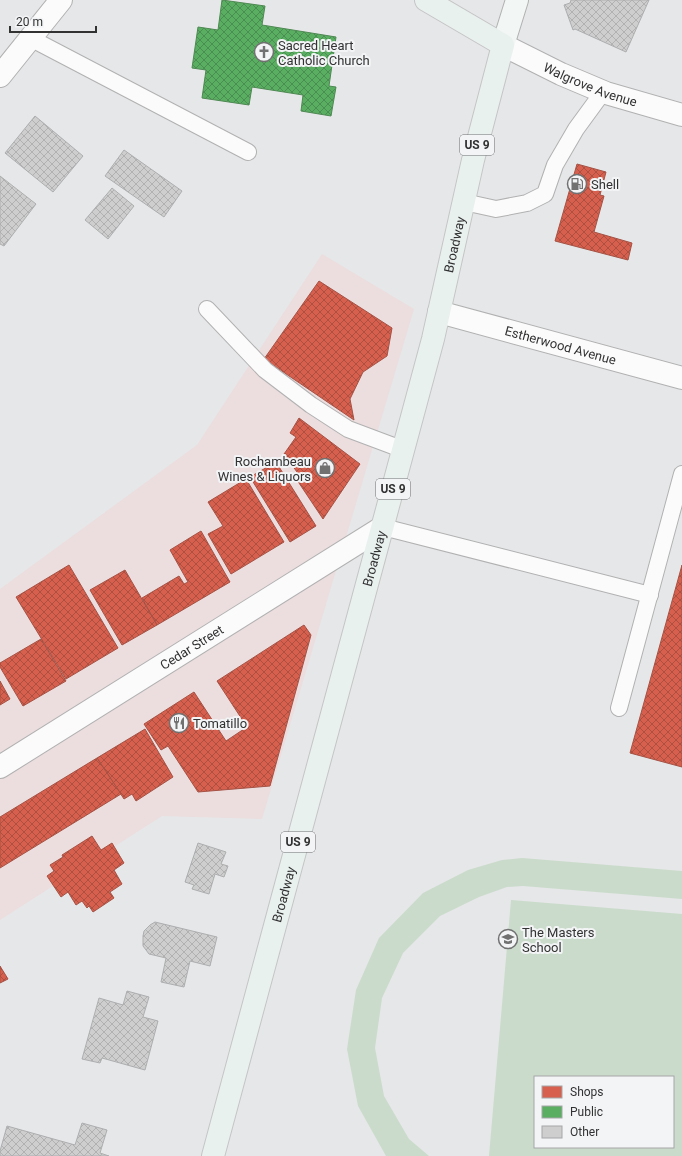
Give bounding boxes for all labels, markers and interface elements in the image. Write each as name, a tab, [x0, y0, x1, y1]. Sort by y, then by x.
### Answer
scale bar	[10, 8, 96, 34]
text: 20 m	[16, 15, 43, 29]
place label: Sacred Heart Catholic Church	[278, 38, 370, 68]
church icon: Sacred Heart Catholic Church	[253, 41, 275, 63]
street label: Walgrove Avenue	[541, 59, 639, 109]
road number: US 9	[460, 135, 494, 155]
fuel station icon: Shell	[566, 173, 588, 195]
place label: Shell	[591, 177, 619, 192]
street label: Broadway	[441, 215, 468, 274]
street label: Estherwood Avenue	[503, 323, 618, 367]
place label: Rochambeau Wines & Liquors	[218, 454, 311, 484]
shop icon: Rochambeau Wines & Liquors	[314, 457, 336, 479]
road number: US 9	[376, 479, 410, 499]
street label: Broadway	[359, 529, 389, 588]
street label: Cedar Street	[157, 622, 226, 672]
restaurant icon: Tomatillo	[168, 712, 190, 734]
place label: Tomatillo	[193, 716, 247, 731]
road number: US 9	[281, 832, 315, 852]
street label: Broadway	[269, 865, 298, 924]
place label: The Masters School	[522, 925, 595, 955]
school or university icon: The Masters School	[497, 928, 519, 950]
legend	[534, 1076, 674, 1148]
text: Shops	[570, 1085, 604, 1099]
text: Public	[570, 1105, 603, 1119]
text: Other	[570, 1125, 599, 1139]

